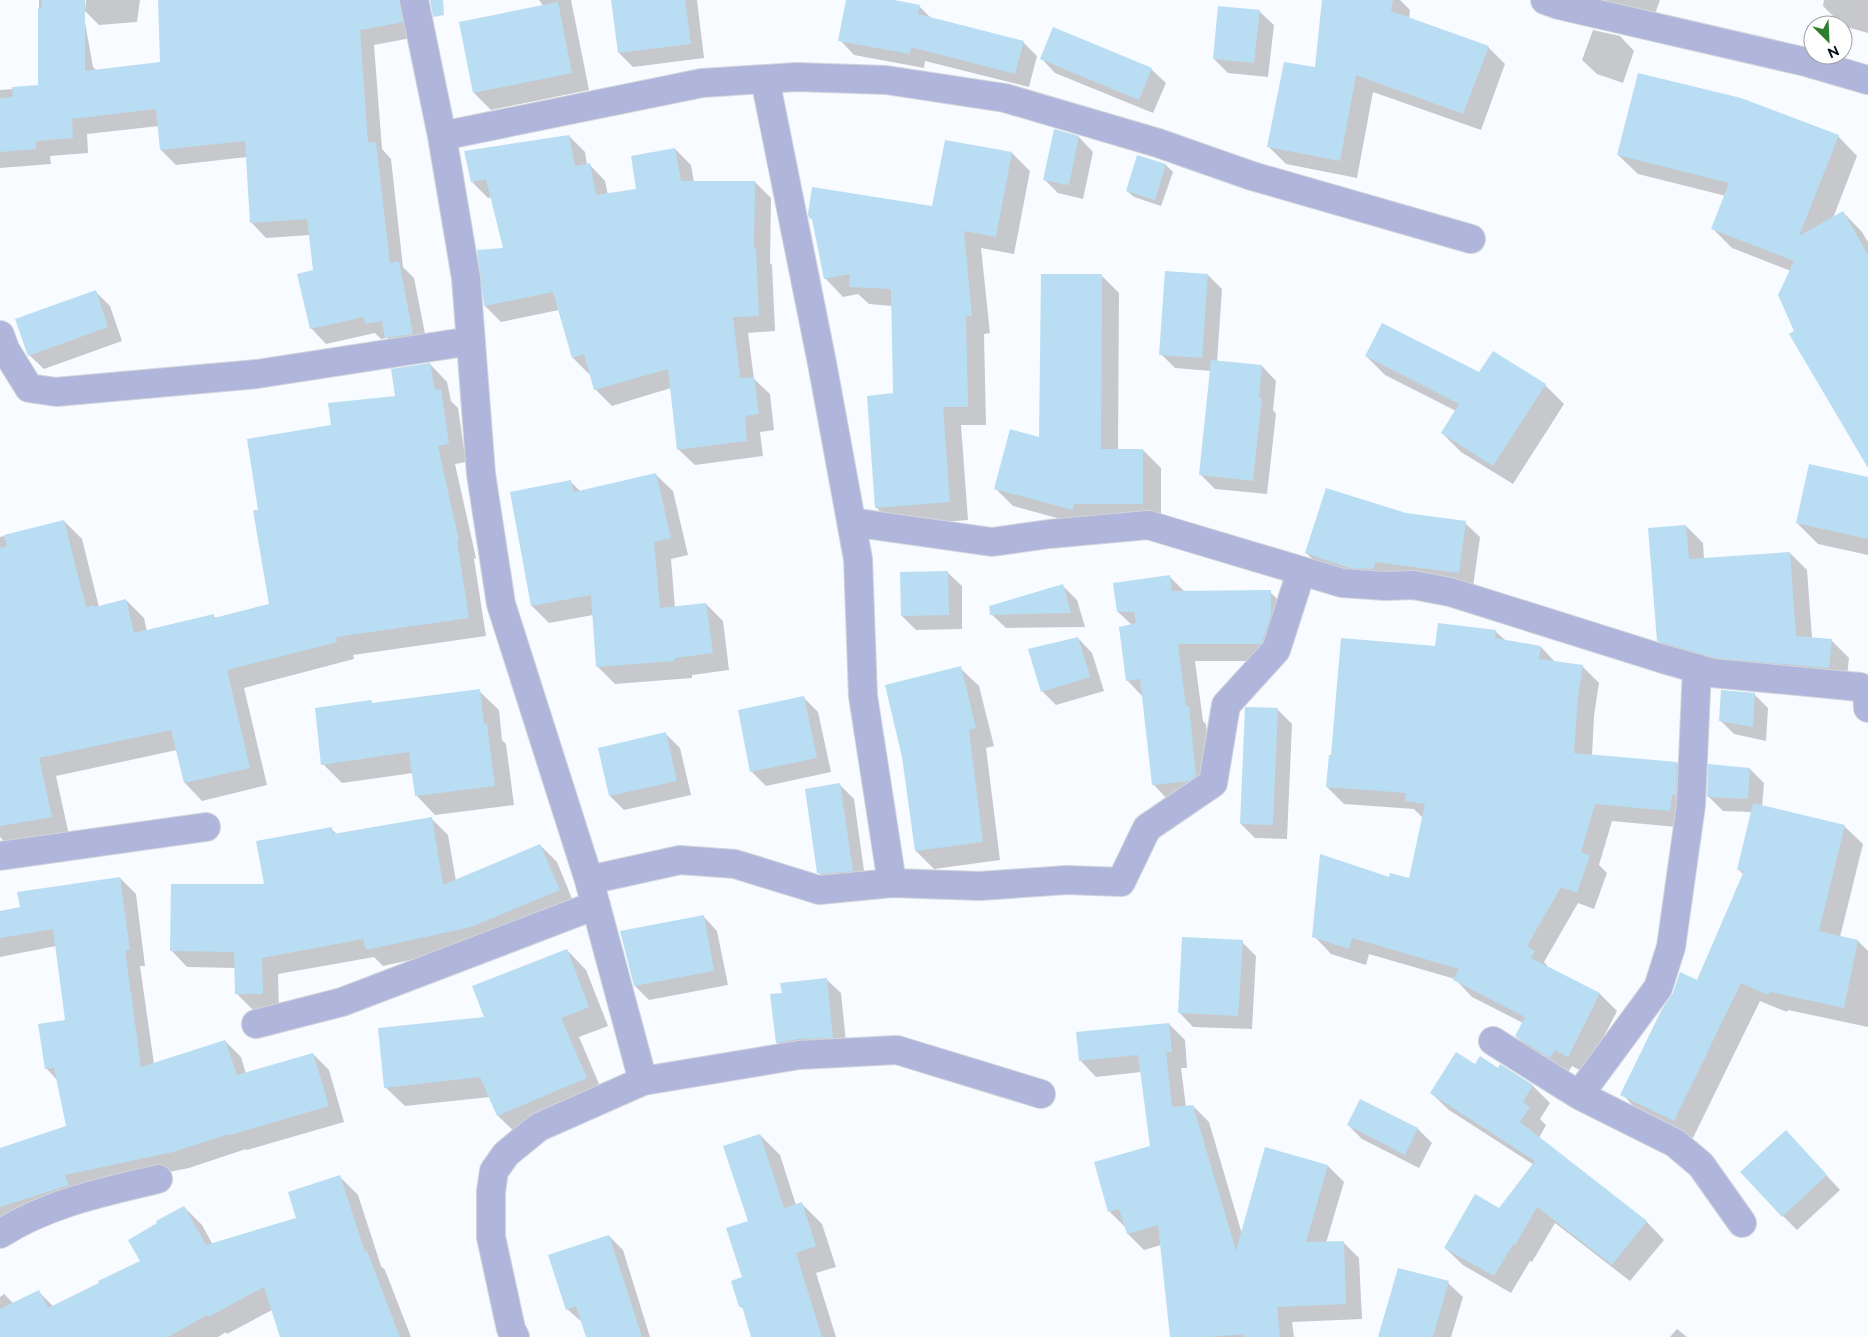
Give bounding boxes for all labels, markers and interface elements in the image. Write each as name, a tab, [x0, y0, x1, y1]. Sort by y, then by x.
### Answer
north arrow	[1803, 15, 1853, 65]
text: N	[1825, 42, 1841, 61]

